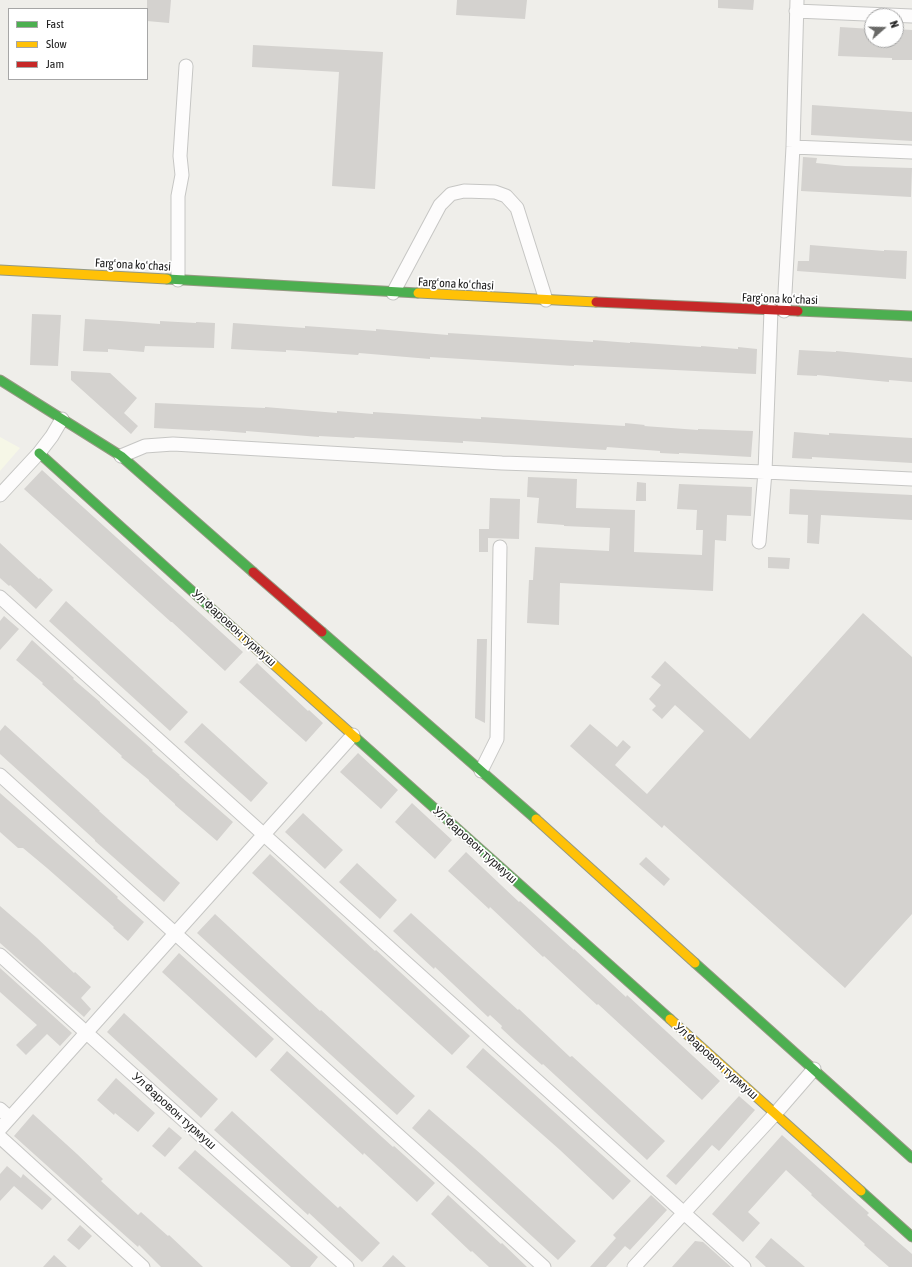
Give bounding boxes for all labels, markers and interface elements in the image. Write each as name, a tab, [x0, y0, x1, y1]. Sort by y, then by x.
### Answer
legend	[8, 8, 148, 80]
north arrow	[864, 8, 904, 48]
text: Fast	[46, 17, 64, 31]
text: N	[888, 19, 901, 29]
text: Slow	[46, 37, 67, 51]
text: Jam	[46, 57, 64, 71]
street label: Fargʻona koʻchasi	[95, 256, 171, 274]
street label: Fargʻona koʻchasi	[418, 275, 494, 293]
street label: Fargʻona koʻchasi	[742, 290, 818, 308]
street label: Ул Фаровон турмуш	[189, 587, 279, 669]
street label: Ул Фаровон турмуш	[430, 804, 520, 886]
street label: Ул Фаровон турмуш	[671, 1020, 761, 1102]
street label: Ул Фаровон турмуш	[129, 1070, 219, 1152]

